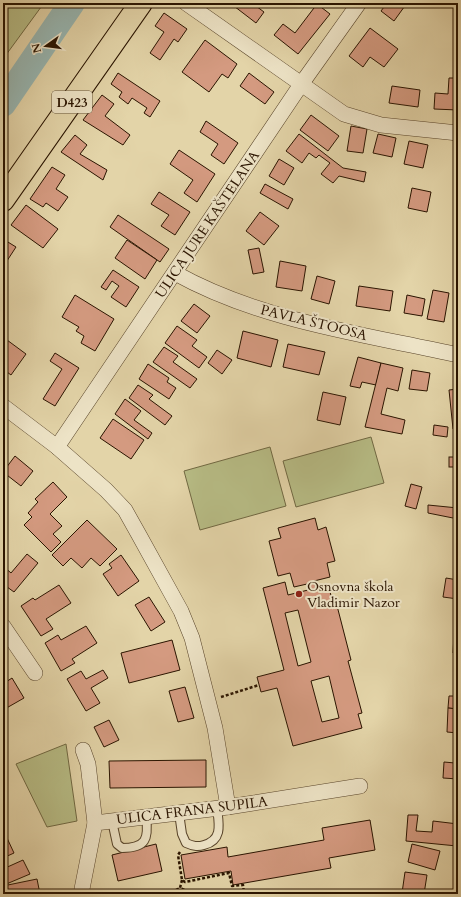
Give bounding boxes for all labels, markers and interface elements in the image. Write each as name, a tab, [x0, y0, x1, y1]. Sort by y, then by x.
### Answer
north arrow	[26, 26, 66, 66]
text: N	[28, 41, 45, 55]
road number: D423	[52, 91, 92, 113]
street label: ULICA JURE KAŠTELANA	[151, 147, 264, 302]
street label: PAVLA ŠTOOSA	[259, 300, 369, 345]
place label: Osnovna škola Vladimir Nazor	[307, 577, 401, 612]
marker: Osnovna škola Vladimir Nazor	[294, 589, 304, 599]
street label: ULICA FRANA SUPILA	[115, 792, 269, 829]

